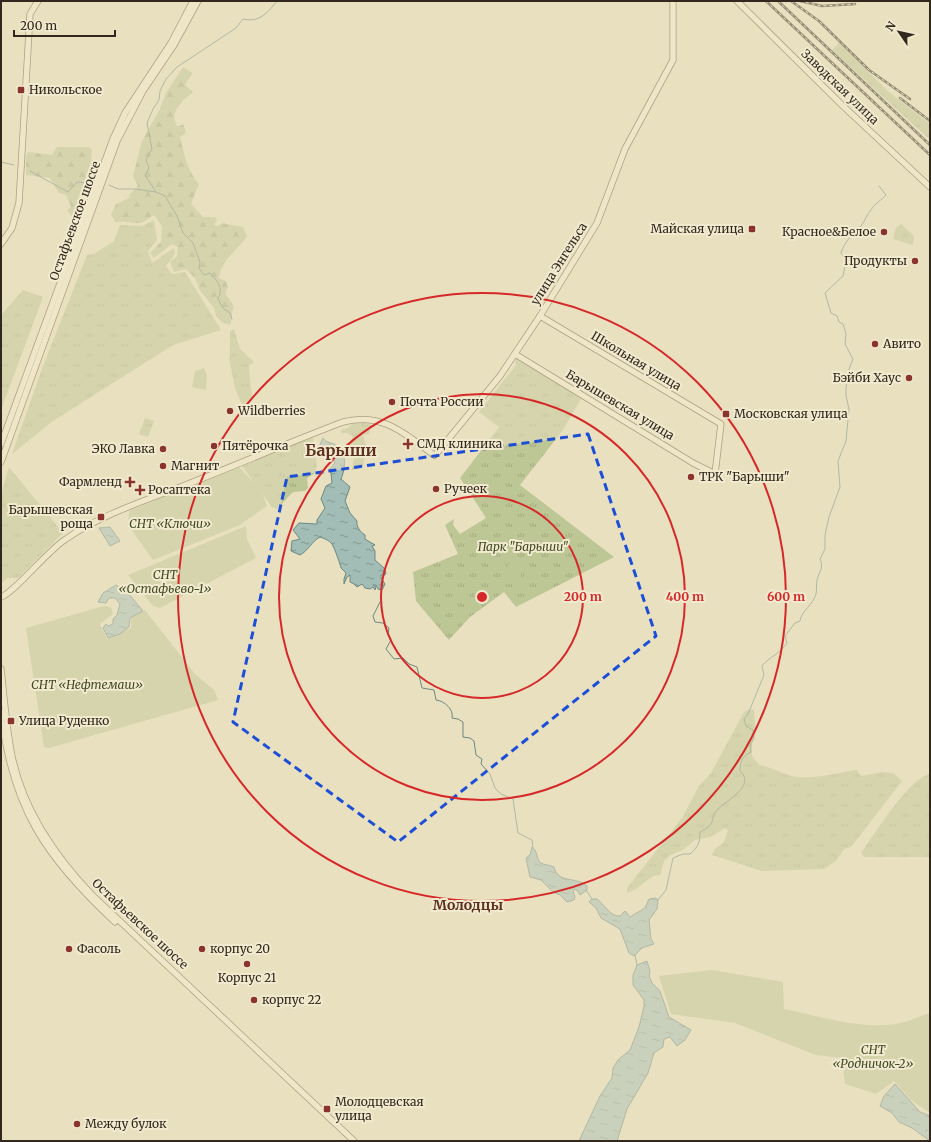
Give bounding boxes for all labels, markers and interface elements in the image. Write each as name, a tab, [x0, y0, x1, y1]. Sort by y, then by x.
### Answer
scale bar	[14, 12, 115, 38]
north arrow	[879, 12, 919, 52]
text: 200 m	[20, 18, 57, 33]
text: N	[882, 19, 899, 34]
street label: Заводская улица	[798, 46, 883, 128]
place label: Никольское	[29, 82, 102, 97]
marker: Никольское	[16, 85, 26, 95]
street label: Остафьевское шоссе	[46, 159, 103, 283]
street label: улица Энгельса	[527, 219, 590, 308]
place label: Майская улица	[651, 221, 745, 236]
marker: Майская улица	[747, 224, 757, 234]
place label: Красное&Белое	[782, 224, 876, 239]
marker: Красное&Белое	[879, 227, 889, 237]
place label: Продукты	[844, 253, 907, 268]
marker: Продукты	[910, 256, 920, 266]
street label: Школьная улица	[588, 328, 685, 394]
place label: Авито	[882, 336, 921, 351]
marker: Авито	[870, 339, 880, 349]
street label: Барышевская улица	[563, 366, 678, 443]
place label: Бэйби Хаус	[833, 370, 901, 385]
marker: Бэйби Хаус	[904, 373, 914, 383]
place label: Почта России	[400, 394, 484, 409]
marker: Почта России	[387, 397, 397, 407]
place label: Wildberries	[237, 403, 306, 418]
marker: Wildberries	[225, 406, 235, 416]
place label: Московская улица	[734, 406, 848, 421]
marker: Московская улица	[721, 409, 731, 419]
place label: СМД клиника	[417, 436, 503, 451]
place label: Пятёрочка	[222, 438, 289, 453]
marker: СМД клиника	[402, 438, 414, 450]
district label: Барыши	[305, 440, 377, 460]
place label: ЭКО Лавка	[92, 441, 156, 456]
marker: Пятёрочка	[209, 441, 219, 451]
marker: ЭКО Лавка	[158, 444, 168, 454]
place label: Магнит	[171, 458, 219, 473]
marker: Магнит	[158, 461, 168, 471]
place label: ТРК "Барыши"	[699, 469, 790, 484]
marker: ТРК "Барыши"	[686, 472, 696, 482]
place label: Фармленд	[59, 474, 122, 489]
marker: Фармленд	[125, 477, 135, 487]
place label: Ручеек	[444, 481, 487, 496]
place label: Росаптека	[148, 482, 211, 497]
marker: Ручеек	[431, 484, 441, 494]
marker: Росаптека	[135, 485, 145, 495]
place label: Барышевская роща	[8, 502, 94, 531]
marker: Барышевская роща	[96, 512, 106, 522]
park label: СНТ «Ключи»	[129, 516, 211, 531]
park label: Парк "Барыши"	[478, 539, 568, 554]
park label: СНТ «Остафьево-1»	[119, 567, 211, 596]
text: 200 m	[564, 589, 602, 604]
text: 400 m	[666, 589, 704, 604]
text: 600 m	[767, 589, 805, 604]
centre of rings	[475, 590, 489, 604]
park label: СНТ «Нефтемаш»	[31, 677, 143, 692]
place label: Улица Руденко	[18, 713, 109, 728]
marker: Улица Руденко	[6, 716, 16, 726]
street label: Остафьевское шоссе	[89, 875, 192, 972]
district label: Молодцы	[433, 896, 503, 914]
place label: Фасоль	[77, 941, 121, 956]
place label: корпус 20	[210, 941, 270, 956]
marker: Фасоль	[64, 944, 74, 954]
marker: корпус 20	[197, 944, 207, 954]
marker: Корпус 21	[242, 959, 252, 969]
place label: Корпус 21	[218, 970, 277, 985]
place label: корпус 22	[262, 992, 322, 1007]
marker: корпус 22	[249, 995, 259, 1005]
park label: СНТ «Родничок-2»	[833, 1042, 913, 1071]
place label: Молодцевская улица	[335, 1094, 424, 1123]
marker: Молодцевская улица	[322, 1104, 332, 1114]
place label: Между булок	[85, 1116, 167, 1131]
marker: Между булок	[72, 1119, 82, 1129]

